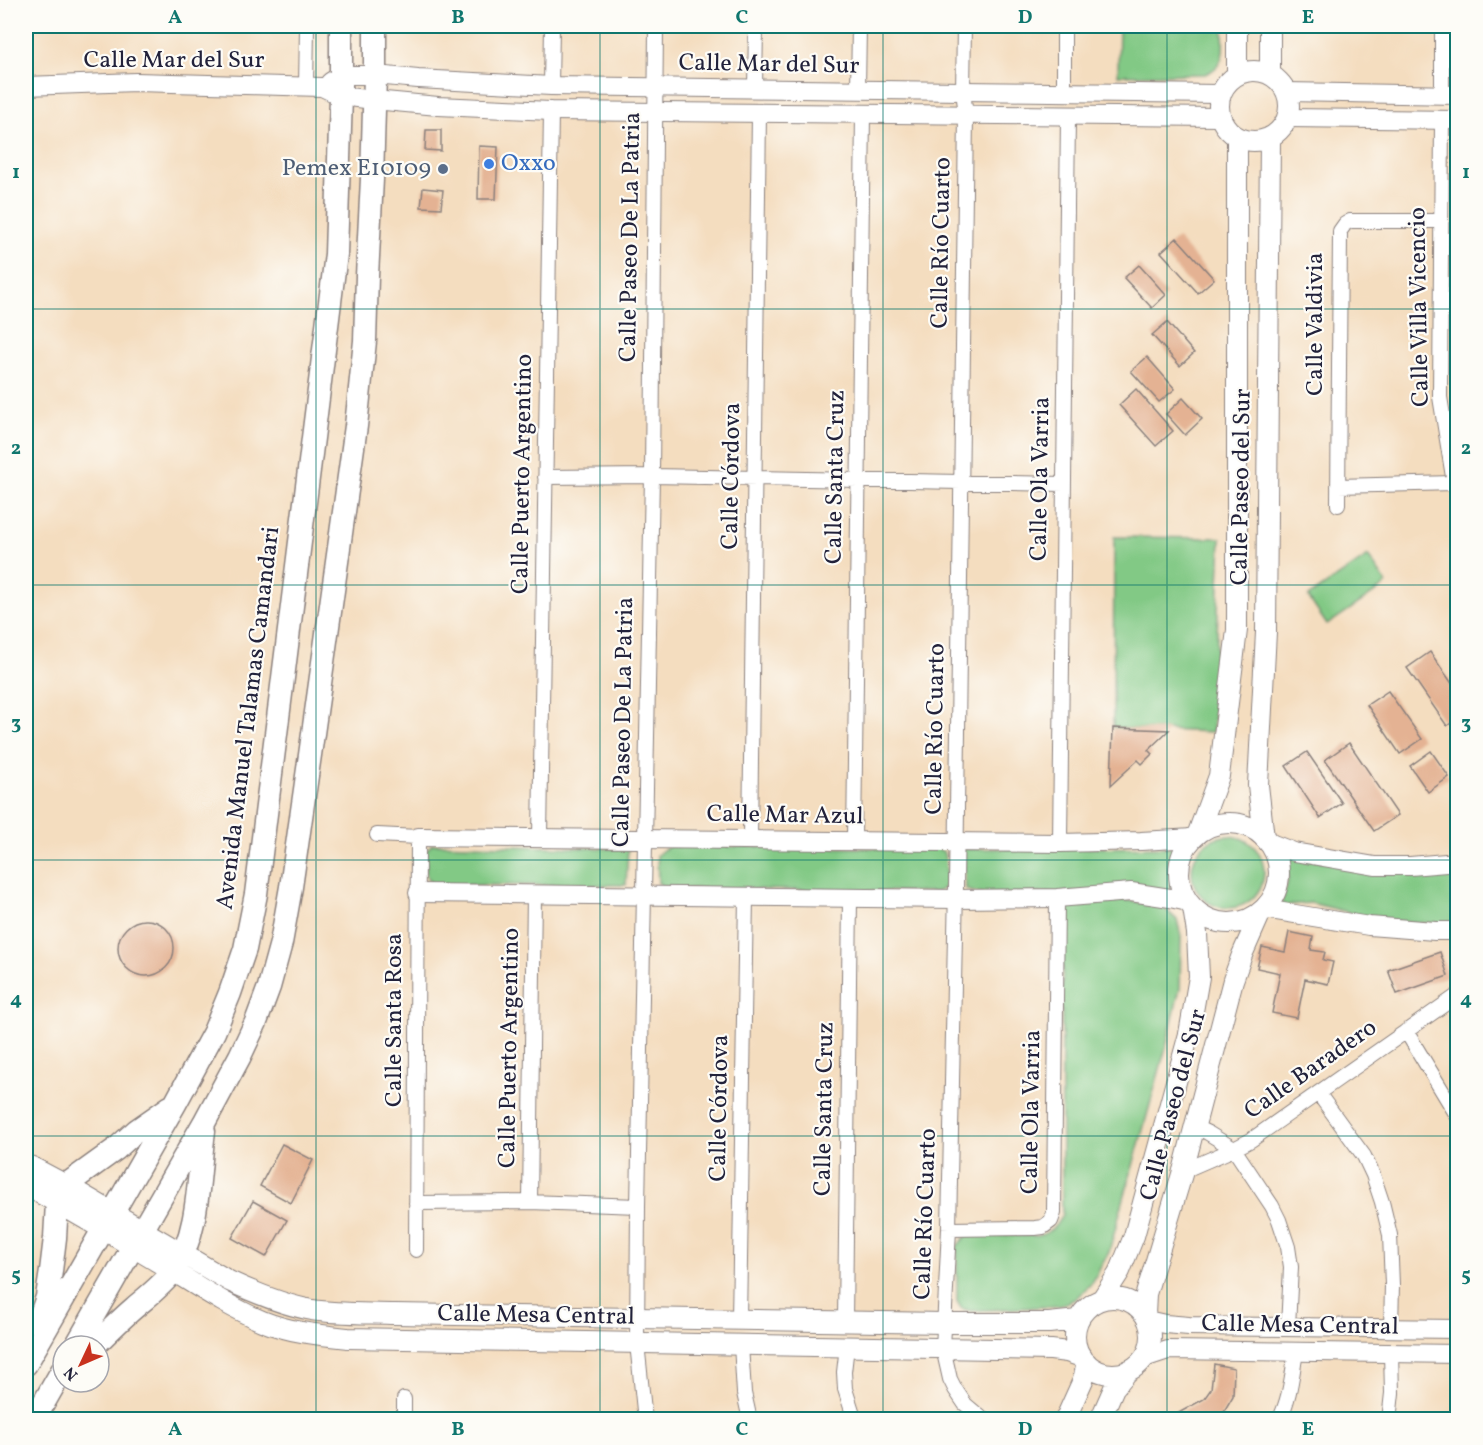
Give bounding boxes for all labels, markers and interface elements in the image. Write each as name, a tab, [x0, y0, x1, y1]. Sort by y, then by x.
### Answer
text: A	[168, 4, 182, 32]
text: B	[451, 4, 465, 32]
text: C	[736, 4, 749, 32]
text: D	[1018, 4, 1032, 32]
text: E	[1302, 4, 1314, 32]
street label: Calle Mar del Sur	[83, 44, 265, 78]
street label: Calle Mar del Sur	[678, 46, 860, 84]
street label: Calle Paseo De La Patria	[612, 112, 650, 362]
place label: Oxxo	[501, 147, 556, 181]
place label: Pemex E10109	[282, 152, 431, 186]
marker: Oxxo	[482, 157, 496, 171]
street label: Calle Río Cuarto	[924, 157, 960, 329]
text: 1	[12, 159, 20, 187]
text: 1	[1462, 159, 1470, 187]
marker: Pemex E10109	[436, 162, 450, 176]
street label: Calle Villa Vicencio	[1401, 207, 1439, 407]
street label: Calle Valdivia	[1299, 252, 1333, 396]
street label: Calle Puerto Argentino	[504, 353, 542, 595]
street label: Calle Paseo del Sur	[1223, 388, 1261, 586]
street label: Calle Santa Cruz	[817, 390, 855, 564]
street label: Calle Ola Varria	[1023, 396, 1059, 562]
street label: Calle Córdova	[714, 402, 750, 550]
text: 2	[11, 435, 21, 463]
text: 2	[1461, 435, 1471, 463]
street label: Avenida Manuel Talamas Camandari	[209, 524, 289, 912]
street label: Calle Paseo De La Patria	[605, 597, 643, 847]
street label: Calle Río Cuarto	[918, 643, 954, 815]
text: 3	[11, 710, 21, 738]
text: 3	[1461, 710, 1471, 738]
street label: Calle Mar Azul	[706, 798, 864, 834]
street label: Calle Puerto Argentino	[491, 927, 529, 1169]
street label: Calle Santa Rosa	[378, 933, 412, 1107]
text: 4	[10, 986, 22, 1014]
text: 4	[1460, 986, 1472, 1014]
street label: Calle Paseo del Sur	[1132, 1005, 1216, 1205]
street label: Calle Baradero	[1238, 1012, 1384, 1128]
street label: Calle Santa Cruz	[806, 1022, 844, 1196]
street label: Calle Ola Varria	[1014, 1029, 1050, 1195]
street label: Calle Córdova	[702, 1034, 738, 1182]
street label: Calle Río Cuarto	[906, 1128, 946, 1300]
text: 5	[11, 1262, 21, 1290]
text: 5	[1461, 1262, 1471, 1290]
street label: Calle Mesa Central	[437, 1297, 635, 1335]
street label: Calle Mesa Central	[1201, 1307, 1399, 1345]
north arrow	[51, 1334, 111, 1394]
text: N	[59, 1361, 84, 1385]
text: A	[168, 1416, 182, 1444]
text: B	[451, 1416, 465, 1444]
text: C	[736, 1416, 749, 1444]
text: D	[1018, 1416, 1032, 1444]
text: E	[1302, 1416, 1314, 1444]

